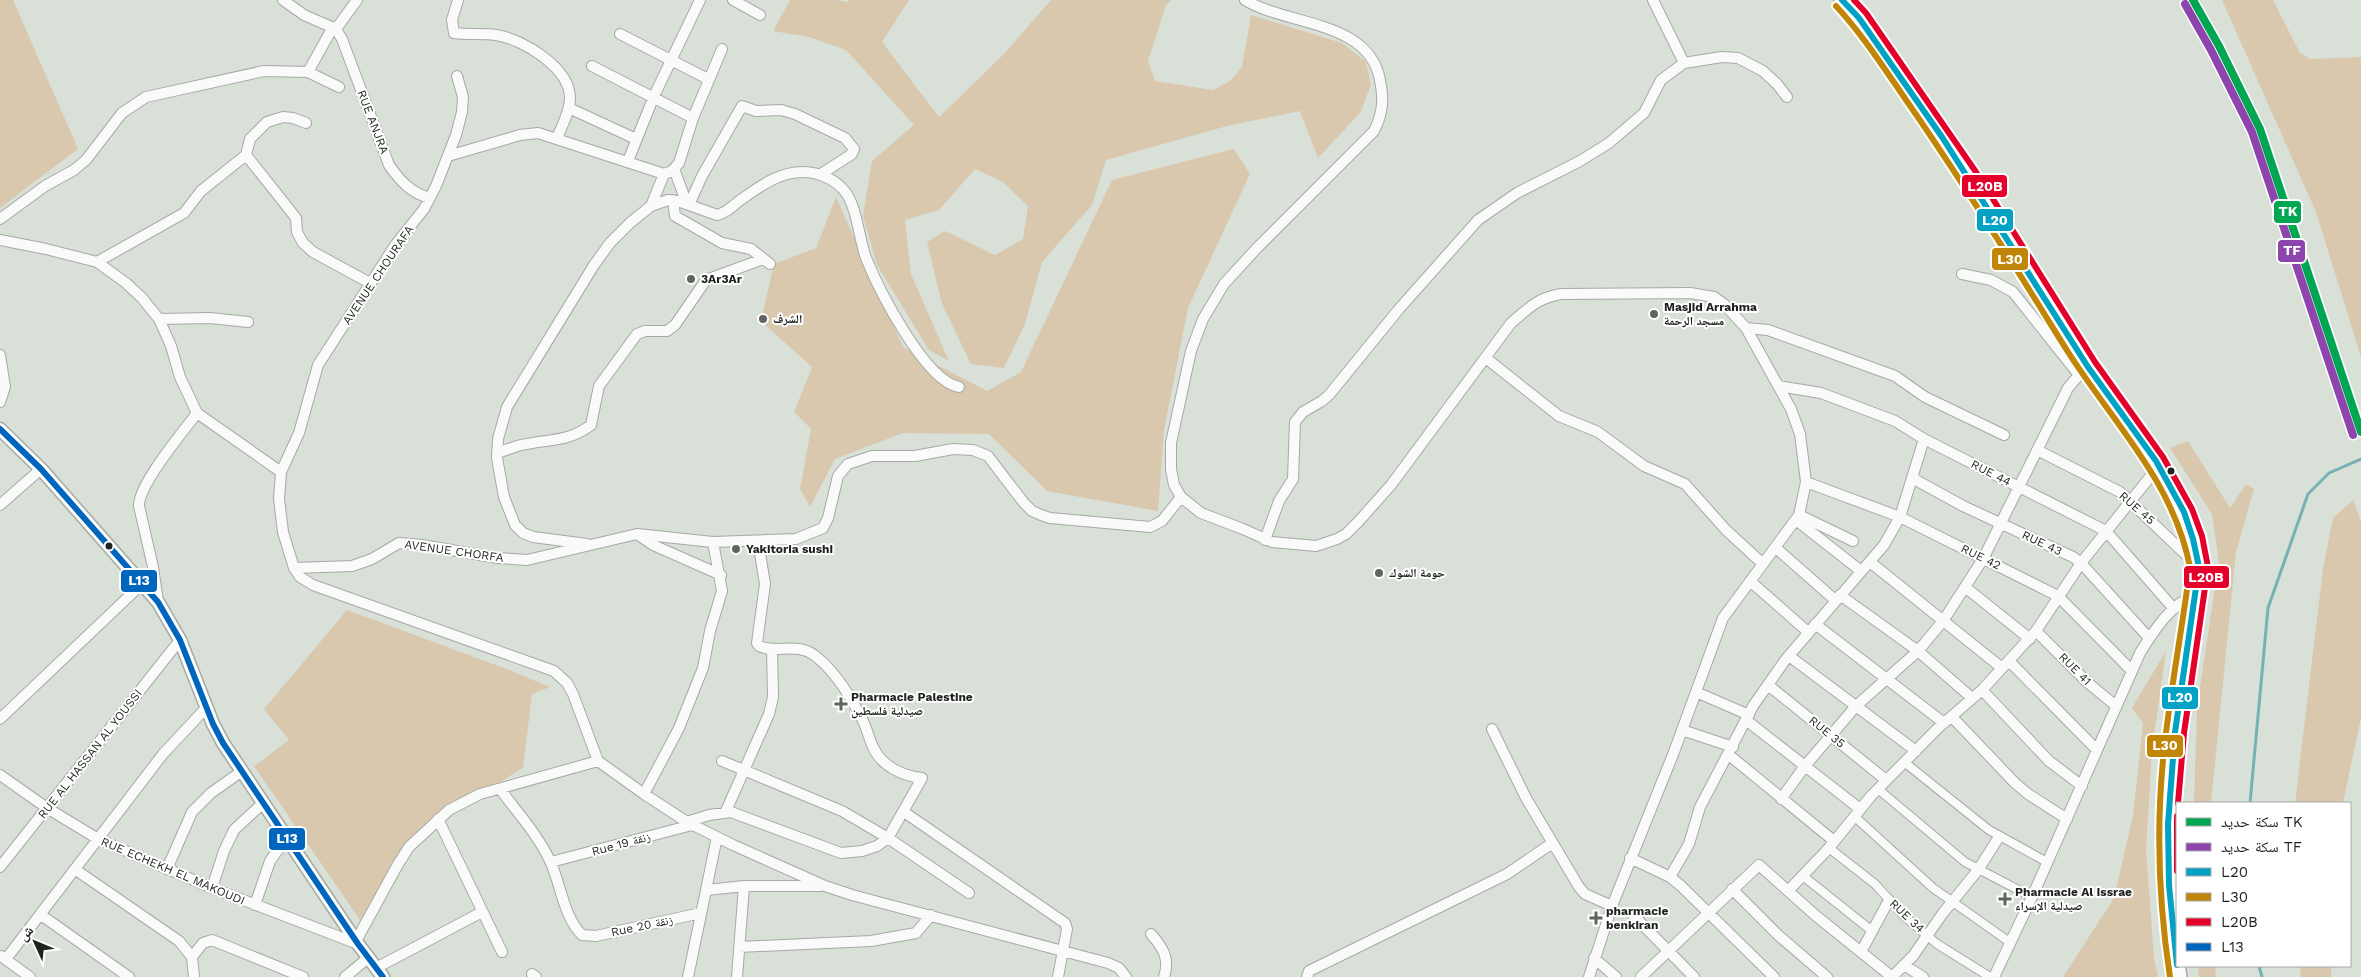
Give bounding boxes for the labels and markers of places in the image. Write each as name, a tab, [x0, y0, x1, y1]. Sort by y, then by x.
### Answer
place label: 3Ar3Ar	[701, 272, 743, 286]
marker: 3Ar3Ar	[685, 273, 697, 285]
place label: Masjid Arrahma مسجد الرحمة	[1664, 300, 1757, 328]
marker: Masjid Arrahma مسجد الرحمة	[1648, 308, 1660, 320]
place label: الشرف	[773, 312, 802, 326]
marker: الشرف	[757, 313, 769, 325]
unlabelled marker	[2166, 466, 2176, 476]
unlabelled marker	[104, 541, 114, 551]
place label: Yakitoria sushi	[746, 542, 833, 556]
marker: Yakitoria sushi	[730, 543, 742, 555]
place label: حومة الشوك	[1389, 566, 1445, 580]
marker: حومة الشوك	[1373, 567, 1385, 579]
place label: Pharmacie Palestine صيدلية فلسطين	[851, 690, 973, 719]
marker: Pharmacie Palestine صيدلية فلسطين	[835, 698, 847, 710]
place label: Pharmacie Al Issrae صيدلية الإسراء	[2015, 885, 2132, 913]
marker: Pharmacie Al Issrae صيدلية الإسراء	[1999, 893, 2011, 905]
place label: pharmacie benkiran	[1606, 904, 1669, 932]
marker: pharmacie benkiran	[1590, 912, 1602, 924]

